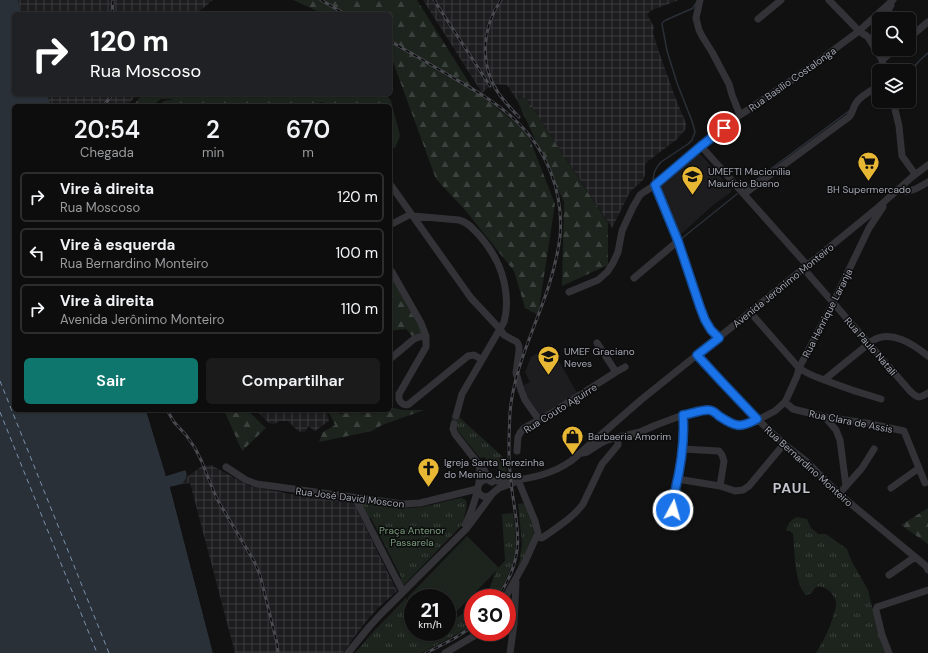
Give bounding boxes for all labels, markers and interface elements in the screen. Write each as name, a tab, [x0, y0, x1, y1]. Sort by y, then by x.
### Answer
map controls	[872, 12, 916, 108]
button: search	[872, 12, 916, 56]
text: 120 m	[90, 23, 169, 60]
icon: right	[24, 28, 76, 80]
street label: Rua Basílio Costalonga	[746, 44, 839, 115]
text: Rua Moscoso	[90, 59, 201, 83]
button: layers	[872, 64, 916, 108]
pin	[707, 111, 741, 145]
text: 20:54	[74, 114, 140, 145]
text: 2	[206, 114, 220, 145]
text: 670	[286, 114, 330, 145]
icon: arrive	[713, 117, 735, 139]
text: Chegada	[80, 144, 134, 161]
text: min	[202, 144, 224, 161]
text: m	[302, 144, 314, 161]
supermarket icon: BH Supermercado	[856, 150, 882, 183]
school or university icon: UMEFTI Macionília Maurício Bueno	[680, 164, 706, 197]
place label: UMEFTI Macionília Maurício Bueno	[708, 165, 791, 190]
text: Vire à direita	[60, 179, 154, 199]
place label: BH Supermercado	[827, 183, 911, 196]
icon: right	[26, 186, 48, 208]
text: 120 m	[337, 187, 378, 207]
text: Rua Moscoso	[60, 199, 140, 216]
text: Vire à esquerda	[60, 235, 175, 255]
street label: Avenida Jerônimo Monteiro	[730, 240, 837, 330]
icon: left	[26, 242, 48, 264]
text: 100 m	[335, 243, 378, 263]
text: Rua Bernardino Monteiro	[60, 255, 209, 272]
street label: Rua Henrique Laranja	[799, 267, 855, 360]
text: Vire à direita	[60, 291, 154, 311]
icon: right	[26, 298, 48, 320]
text: 110 m	[341, 299, 378, 319]
text: Avenida Jerônimo Monteiro	[60, 311, 224, 328]
street label: Rua Paulo Natali	[842, 314, 900, 378]
school or university icon: UMEF Graciano Neves	[535, 344, 561, 377]
place label: UMEF Graciano Neves	[564, 345, 635, 370]
button: Sair	[24, 358, 198, 404]
button: Compartilhar	[206, 358, 380, 404]
street label: Rua Couto Aguirre	[521, 380, 600, 436]
street label: Rua Clara de Assis	[808, 407, 894, 436]
shop icon: Barbaeria Amorim	[559, 423, 585, 456]
street label: Rua Bernardino Monteiro	[762, 423, 856, 509]
place label: Barbaeria Amorim	[588, 430, 671, 443]
church icon: Igreja Santa Terezinha do Menino Jesus	[415, 455, 441, 488]
place label: Igreja Santa Terezinha do Menino Jesus	[444, 456, 544, 481]
district label: PAUL	[773, 479, 811, 497]
street label: Rua José David Moscon	[295, 484, 405, 511]
position arrow	[652, 489, 694, 531]
park label: Praça Antenor Passarela	[379, 524, 445, 549]
speed limit sign: 30	[464, 589, 516, 641]
text: 21	[421, 597, 439, 623]
text: km/h	[418, 618, 442, 631]

